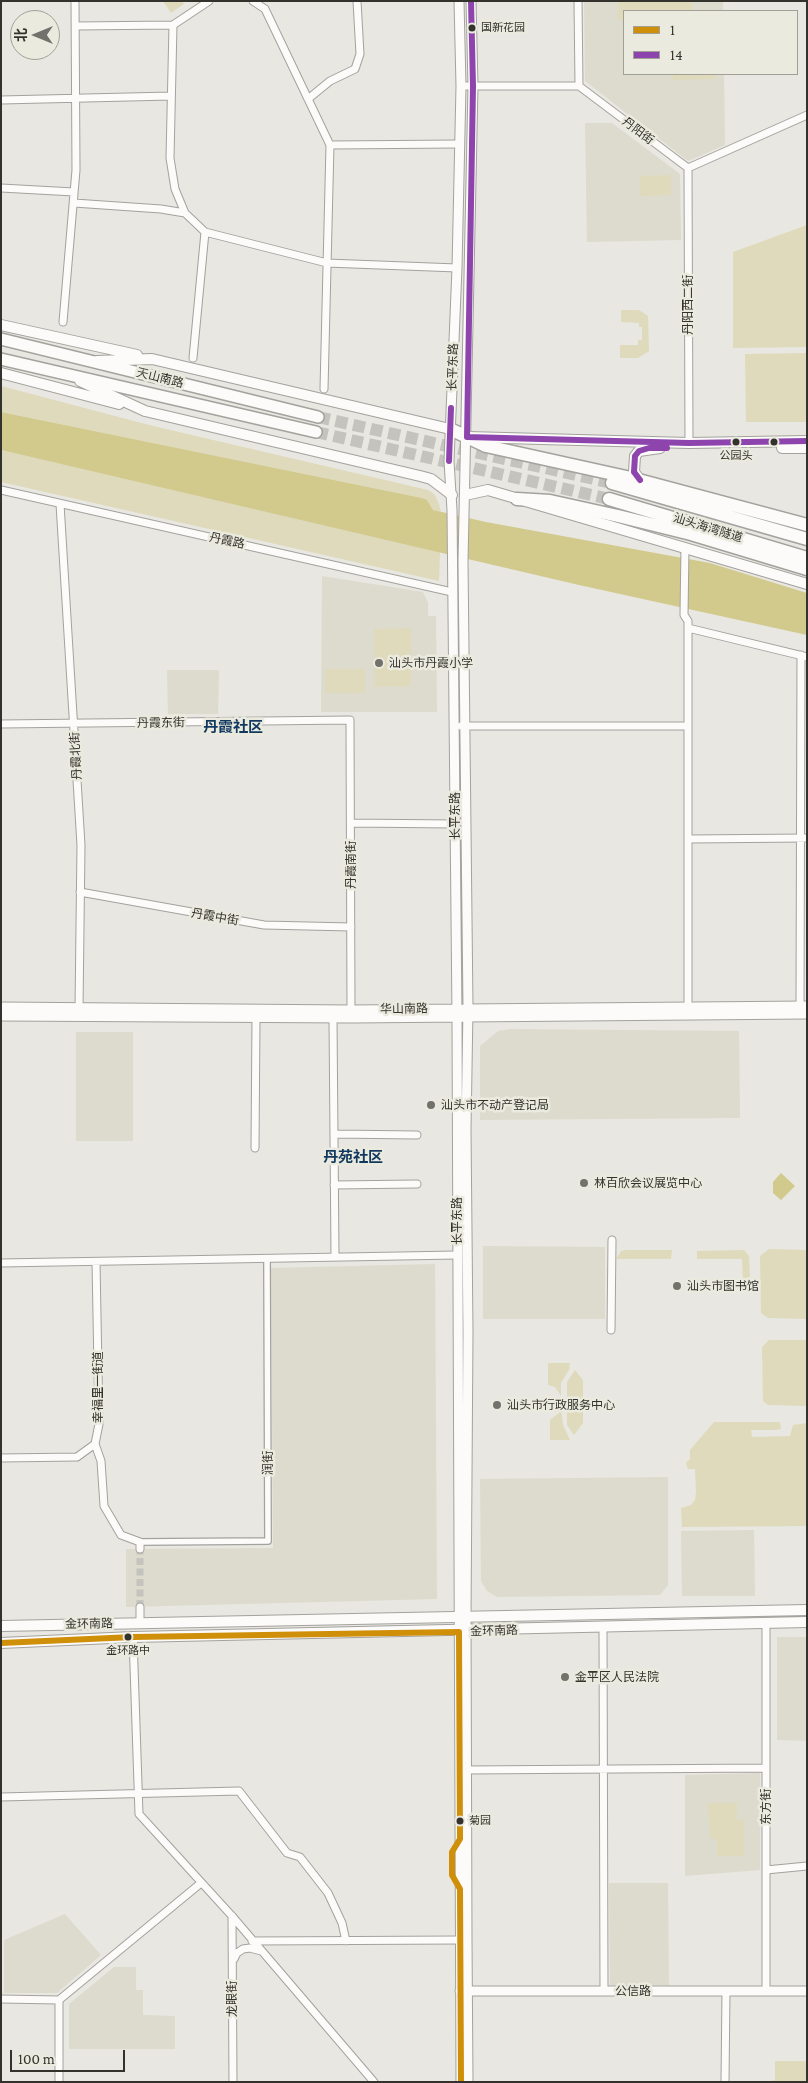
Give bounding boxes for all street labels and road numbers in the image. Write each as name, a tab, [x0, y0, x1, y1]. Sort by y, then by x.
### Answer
street label: 丹阳街	[619, 114, 657, 148]
street label: 丹阳西二街	[681, 275, 695, 335]
street label: 长平东路	[445, 343, 461, 391]
street label: 天山南路	[135, 365, 185, 391]
street label: 汕头海湾隧道	[671, 511, 745, 545]
street label: 丹霞路	[208, 530, 246, 552]
street label: 丹霞东街	[137, 715, 185, 731]
street label: 丹霞北街	[68, 732, 84, 780]
street label: 长平东路	[448, 792, 462, 840]
street label: 丹霞南街	[344, 841, 358, 889]
street label: 丹霞中街	[190, 906, 240, 928]
street label: 华山南路	[380, 1001, 428, 1017]
street label: 长平东路	[450, 1197, 464, 1245]
street label: 幸福里一街道	[91, 1351, 105, 1423]
street label: 润街	[261, 1451, 275, 1475]
street label: 金环南路	[65, 1616, 113, 1632]
street label: 金环南路	[470, 1623, 518, 1639]
street label: 东方街	[759, 1789, 773, 1825]
street label: 龙眼街	[225, 1981, 239, 2017]
street label: 公信路	[615, 1984, 651, 1998]

